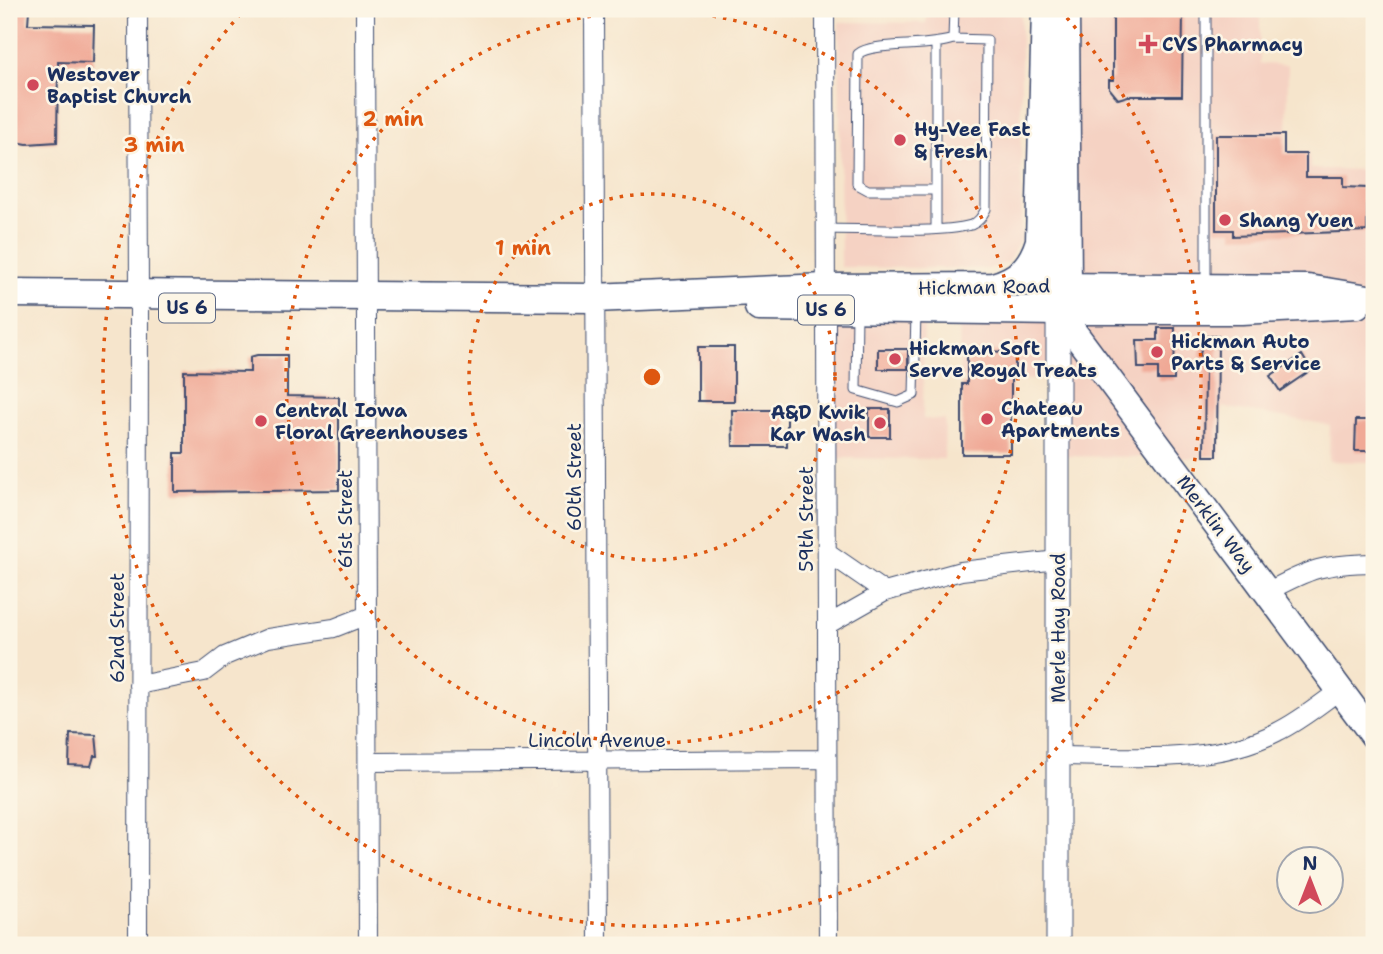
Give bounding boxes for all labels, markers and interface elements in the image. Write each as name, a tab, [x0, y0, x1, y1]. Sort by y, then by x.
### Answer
place label: CVS Pharmacy	[1162, 32, 1303, 57]
marker: CVS Pharmacy	[1140, 36, 1156, 52]
place label: Westover Baptist Church	[47, 62, 192, 109]
marker: Westover Baptist Church	[25, 77, 41, 93]
text: 2 min	[362, 105, 424, 133]
place label: Hy-Vee Fast & Fresh	[914, 117, 1031, 164]
text: 3 min	[123, 131, 185, 159]
marker: Hy-Vee Fast & Fresh	[892, 132, 908, 148]
place label: Shang Yuen	[1239, 208, 1354, 233]
marker: Shang Yuen	[1217, 212, 1233, 228]
text: 1 min	[495, 234, 551, 262]
street label: Hickman Road	[918, 273, 1050, 301]
road number: US 6	[159, 294, 215, 322]
road number: US 6	[798, 296, 854, 324]
place label: Hickman Auto Parts & Service	[1171, 329, 1321, 376]
place label: Hickman Soft Serve Royal Treats	[909, 336, 1097, 383]
marker: Hickman Auto Parts & Service	[1149, 344, 1165, 360]
marker: Hickman Soft Serve Royal Treats	[887, 351, 903, 367]
centre of rings	[640, 365, 664, 389]
place label: Chateau Apartments	[1001, 396, 1120, 443]
place label: Central Iowa Floral Greenhouses	[275, 398, 468, 445]
place label: A&D Kwik Kar Wash	[770, 400, 866, 447]
marker: Chateau Apartments	[979, 411, 995, 427]
marker: Central Iowa Floral Greenhouses	[253, 413, 269, 429]
marker: A&D Kwik Kar Wash	[872, 415, 888, 431]
street label: 60th Street	[562, 423, 587, 531]
street label: 59th Street	[794, 466, 819, 572]
street label: 61st Street	[333, 470, 358, 568]
street label: Merklin Way	[1171, 470, 1261, 578]
street label: Merle Hay Road	[1046, 553, 1071, 703]
street label: 62nd Street	[105, 573, 130, 683]
street label: Lincoln Avenue	[528, 728, 666, 753]
north arrow	[1274, 846, 1344, 916]
text: N	[1302, 851, 1318, 876]

